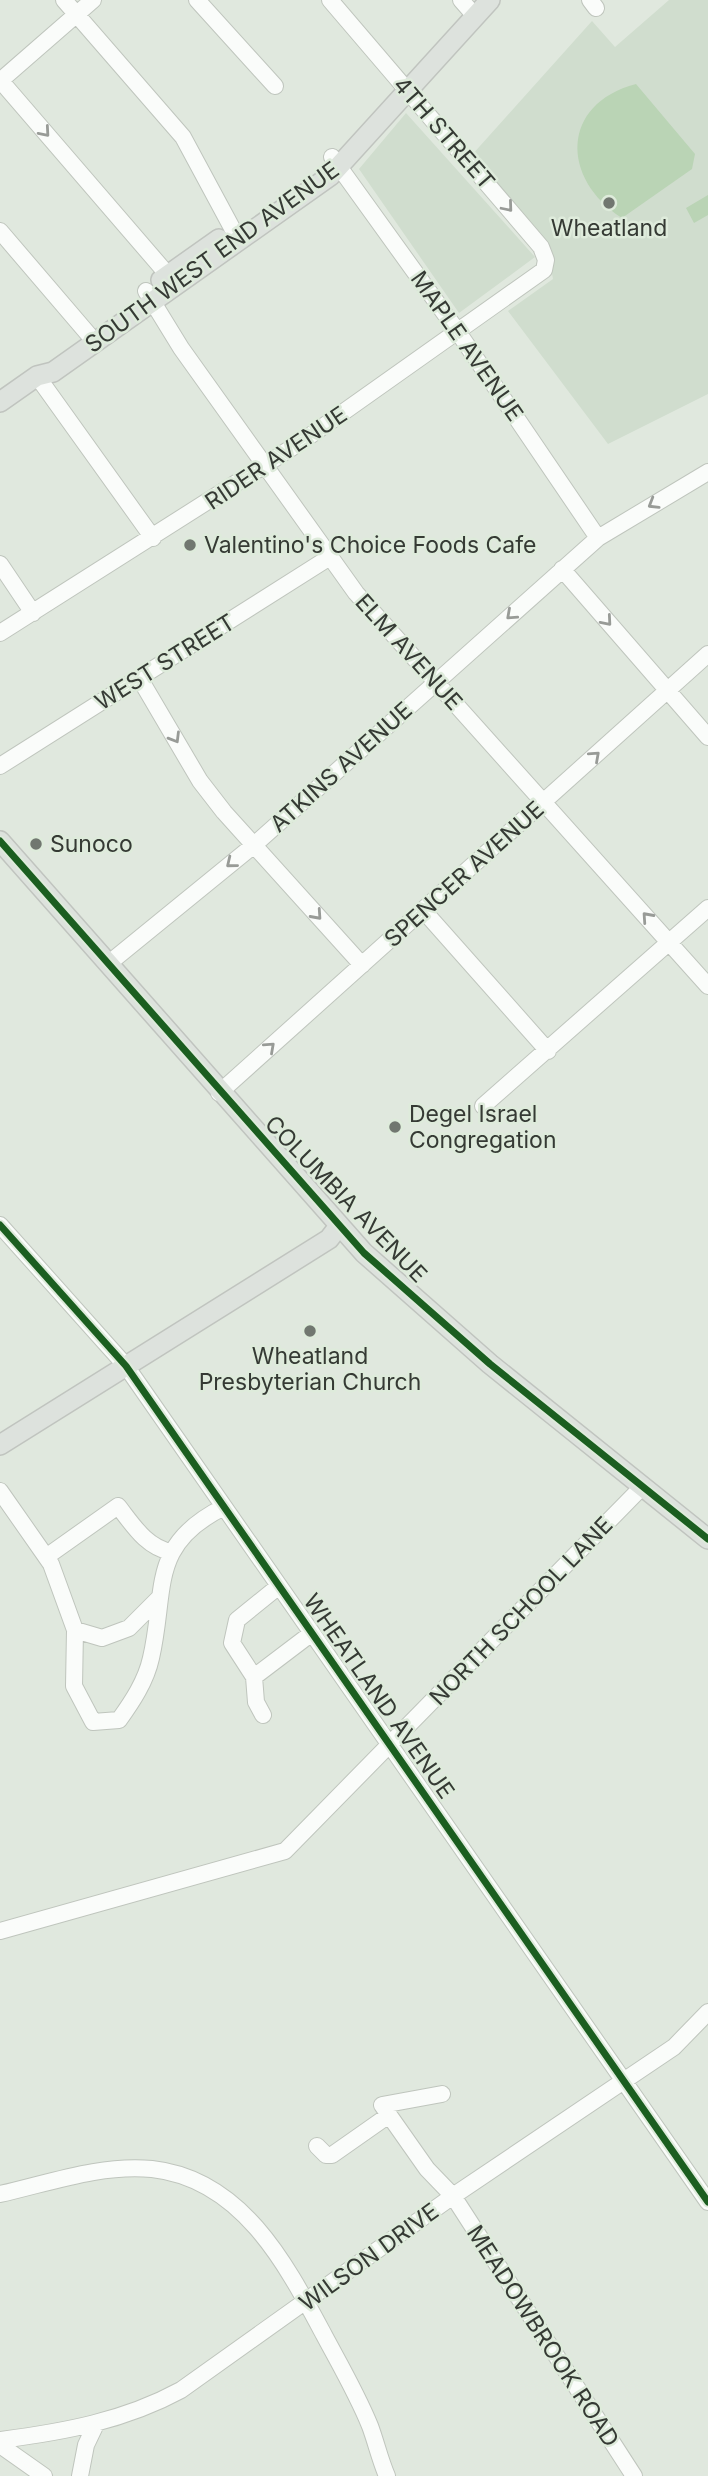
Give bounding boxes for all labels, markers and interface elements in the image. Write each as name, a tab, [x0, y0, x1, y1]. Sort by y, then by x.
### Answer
street label: 4TH STREET	[387, 71, 501, 195]
one-way arrow	[37, 124, 49, 137]
street label: SOUTH WEST END AVENUE	[80, 155, 344, 359]
marker: Wheatland	[601, 195, 617, 211]
one-way arrow	[500, 199, 512, 212]
place label: Wheatland	[551, 214, 667, 242]
street label: MAPLE AVENUE	[405, 266, 529, 426]
street label: RIDER AVENUE	[200, 400, 352, 516]
one-way arrow	[647, 496, 660, 509]
place label: Valentino's Choice Foods Cafe	[204, 531, 537, 559]
marker: Valentino's Choice Foods Cafe	[182, 537, 198, 553]
street label: ELM AVENUE	[350, 588, 468, 716]
one-way arrow	[506, 607, 519, 619]
street label: WEST STREET	[90, 608, 240, 716]
one-way arrow	[599, 613, 611, 626]
street label: ATKINS AVENUE	[264, 696, 418, 838]
one-way arrow	[166, 730, 179, 743]
one-way arrow	[587, 752, 600, 764]
street label: SPENCER AVENUE	[379, 795, 549, 953]
place label: Sunoco	[50, 830, 133, 858]
marker: Sunoco	[28, 836, 44, 852]
one-way arrow	[226, 855, 238, 868]
one-way arrow	[308, 907, 321, 920]
one-way arrow	[642, 912, 655, 925]
one-way arrow	[262, 1043, 275, 1055]
place label: Degel Israel Congregation	[409, 1100, 556, 1154]
street label: COLUMBIA AVENUE	[259, 1110, 433, 1288]
marker: Degel Israel Congregation	[387, 1119, 403, 1135]
marker: Wheatland Presbyterian Church	[302, 1323, 318, 1339]
place label: Wheatland Presbyterian Church	[199, 1342, 421, 1396]
street label: NORTH SCHOOL LANE	[424, 1511, 618, 1711]
street label: WHEATLAND AVENUE	[298, 1588, 460, 1804]
street label: WILSON DRIVE	[294, 2197, 444, 2317]
street label: MEADOWBROOK ROAD	[461, 2220, 625, 2452]

